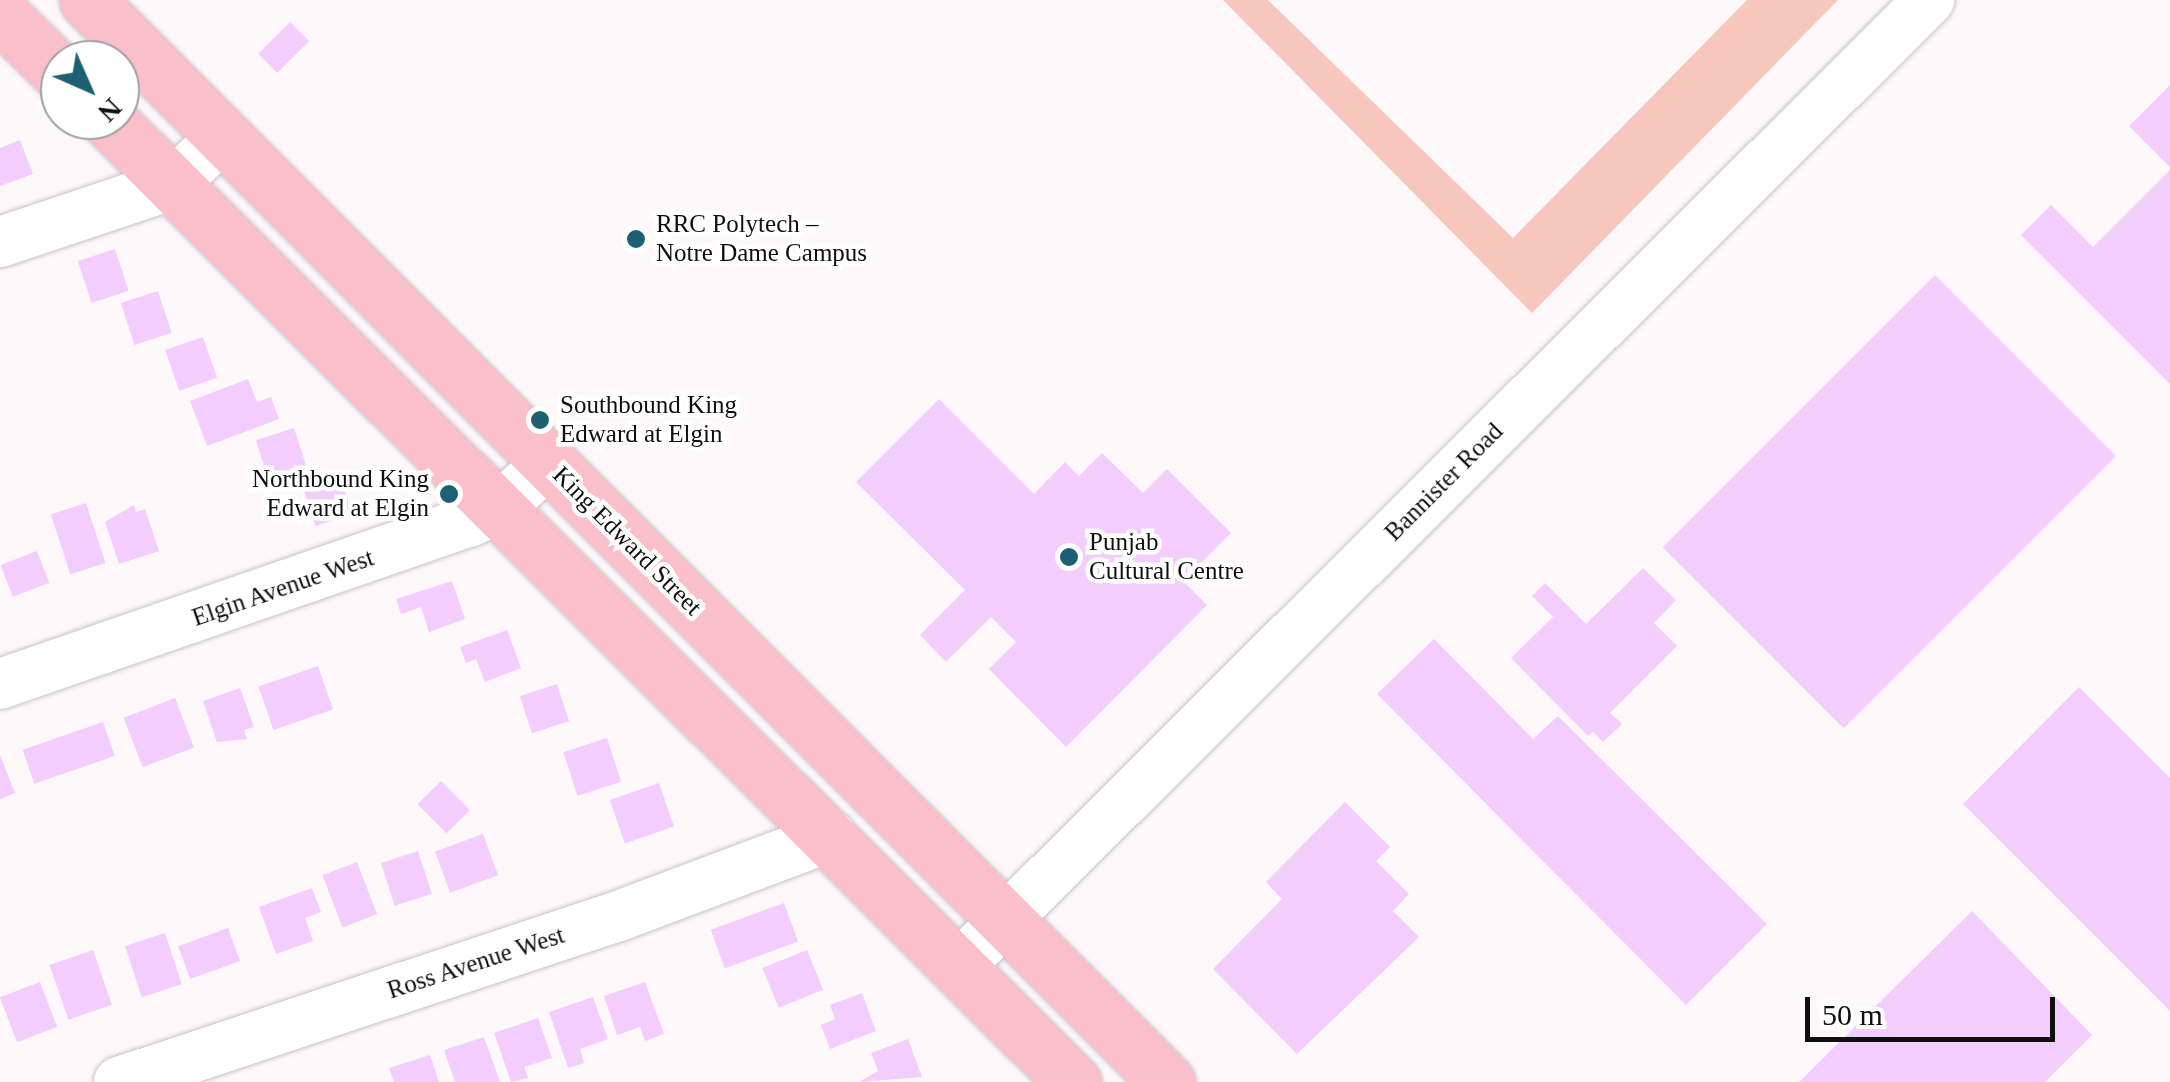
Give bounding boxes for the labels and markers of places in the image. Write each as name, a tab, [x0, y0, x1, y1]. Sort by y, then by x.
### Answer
place label: RRC Polytech – Notre Dame Campus	[656, 210, 867, 269]
marker: RRC Polytech – Notre Dame Campus	[625, 228, 647, 250]
place label: Southbound King Edward at Elgin	[560, 391, 737, 450]
marker: Southbound King Edward at Elgin	[529, 409, 551, 431]
place label: Northbound King Edward at Elgin	[252, 465, 429, 524]
marker: Northbound King Edward at Elgin	[438, 483, 460, 505]
place label: Punjab Cultural Centre	[1089, 528, 1244, 587]
marker: Punjab Cultural Centre	[1058, 546, 1080, 568]

